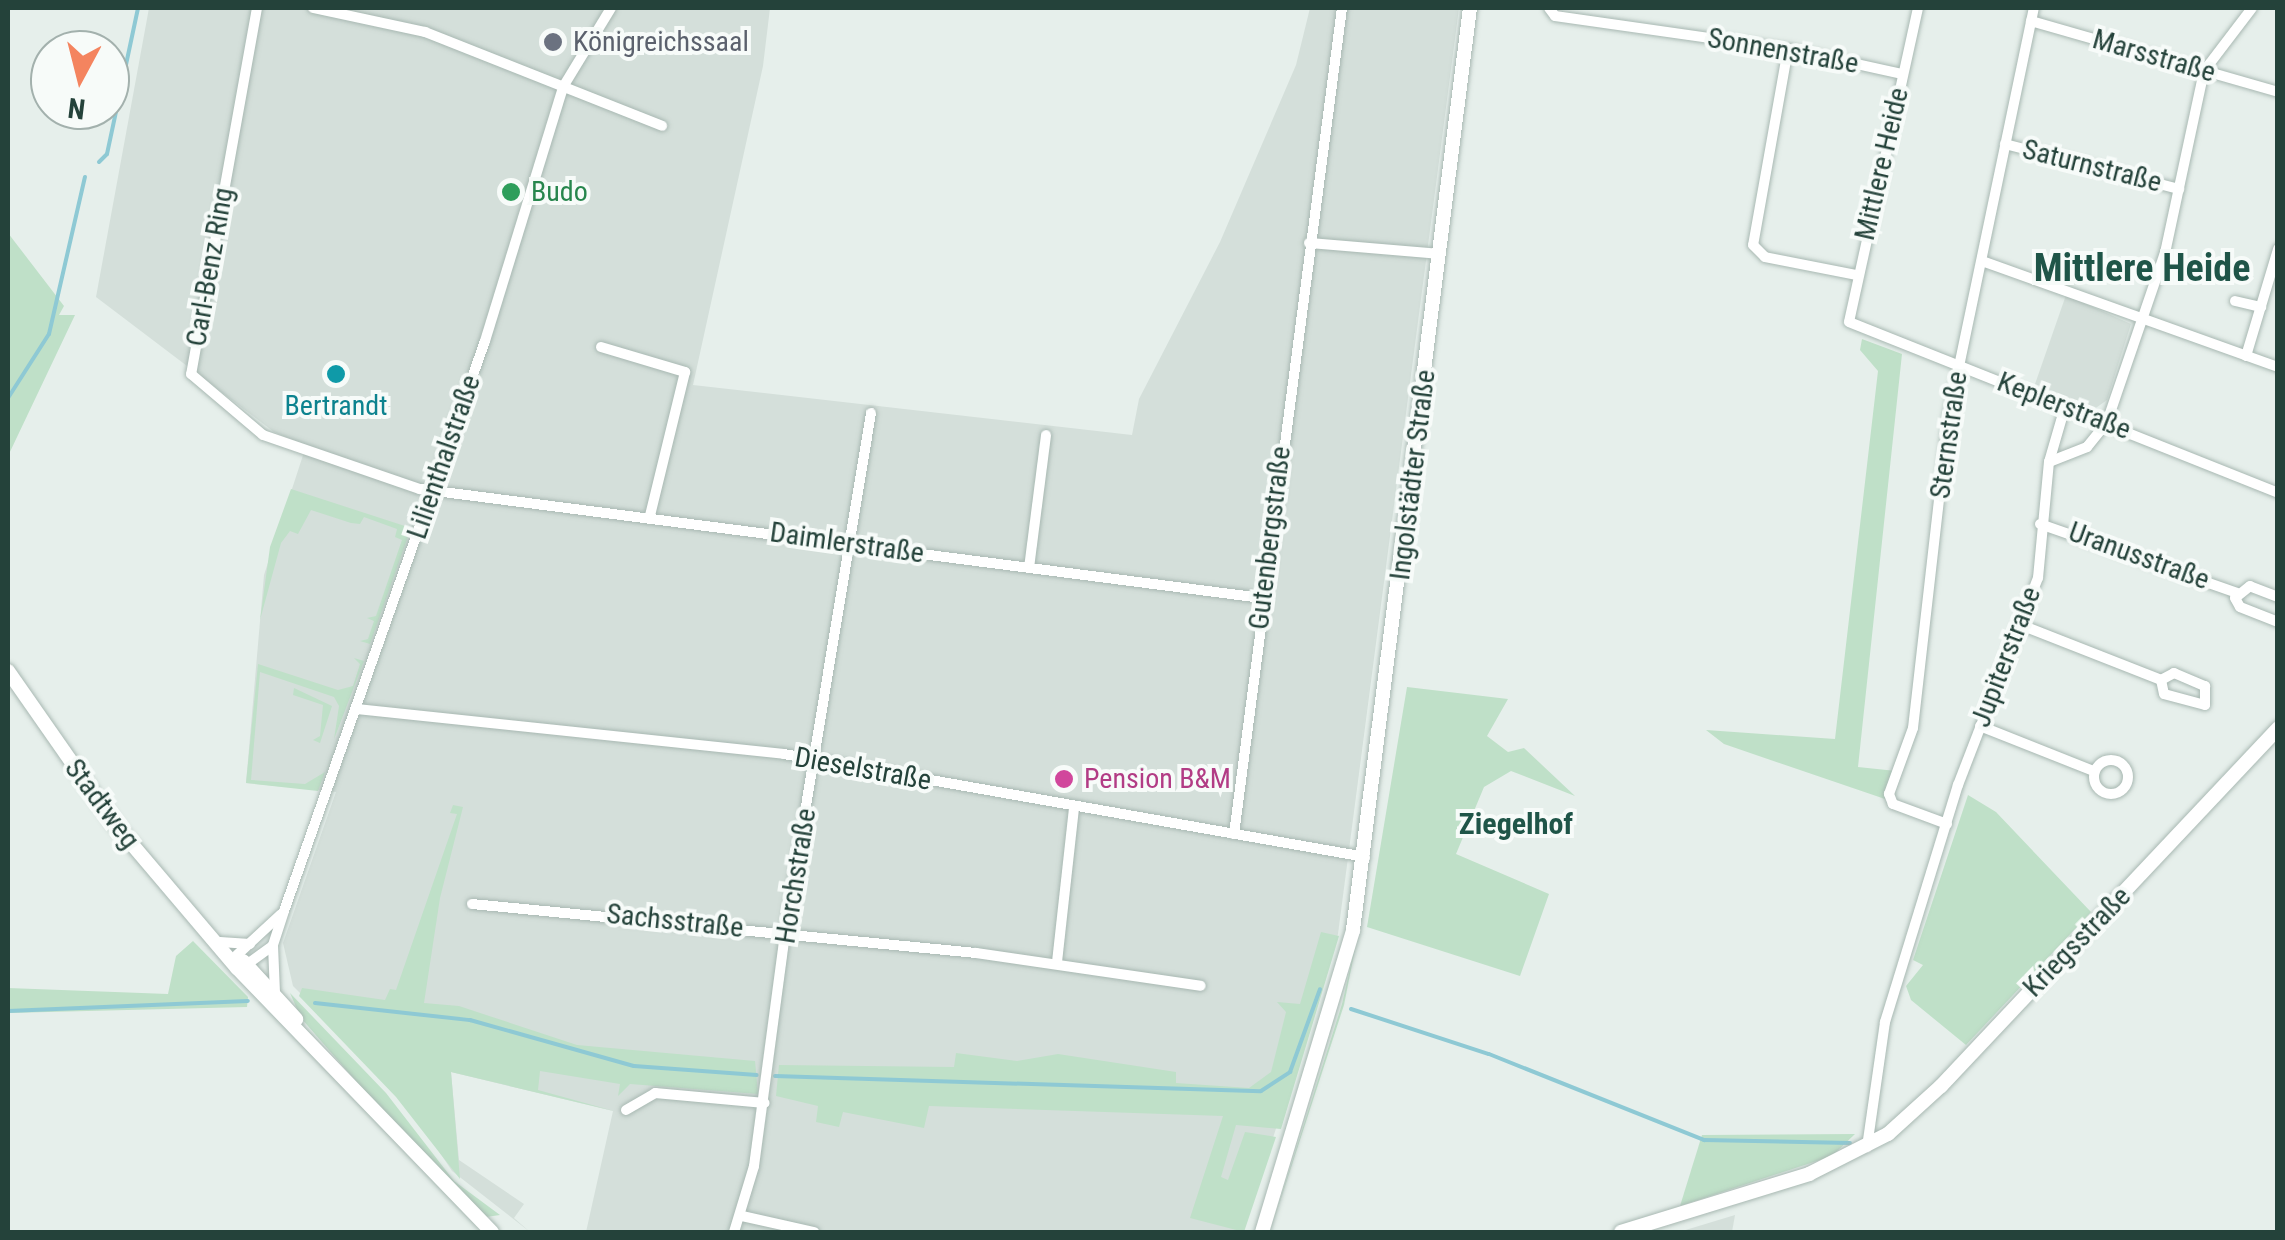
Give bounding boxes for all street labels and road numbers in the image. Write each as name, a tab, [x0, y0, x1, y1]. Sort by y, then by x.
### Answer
street label: Sonnenstraße	[1705, 21, 1861, 81]
street label: Marsstraße	[2089, 22, 2219, 90]
street label: Mittlere Heide	[1848, 84, 1916, 244]
street label: Saturnstraße	[2019, 133, 2165, 199]
street label: Carl-Benz Ring	[180, 185, 240, 349]
street label: Keplerstraße	[1993, 365, 2135, 447]
street label: Ingolstädter Straße	[1383, 368, 1443, 582]
street label: Sternstraße	[1923, 369, 1975, 501]
street label: Lilienthalstraße	[400, 371, 488, 543]
street label: Gutenbergstraße	[1242, 445, 1298, 631]
street label: Uranusstraße	[2064, 515, 2214, 597]
street label: Daimlerstraße	[768, 516, 926, 570]
street label: Jupiterstraße	[1964, 582, 2048, 732]
street label: Dieselstraße	[792, 740, 934, 798]
street label: Stadtweg	[57, 753, 147, 855]
street label: Horchstraße	[769, 806, 823, 946]
street label: Kriegsstraße	[2016, 880, 2138, 1004]
street label: Sachsstraße	[605, 897, 745, 945]

